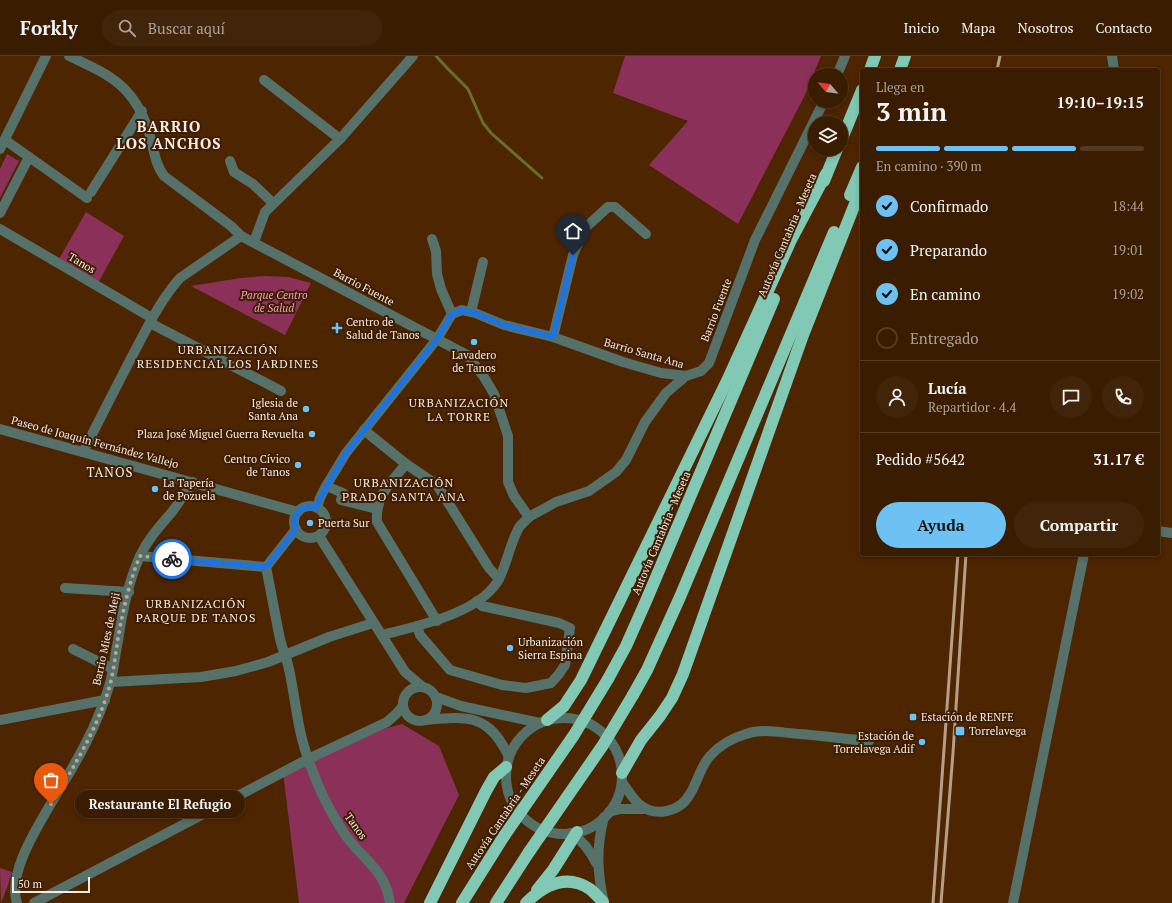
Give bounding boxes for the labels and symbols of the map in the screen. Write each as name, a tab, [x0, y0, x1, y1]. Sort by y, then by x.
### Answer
north arrow	[808, 68, 848, 108]
district label: BARRIO LOS ANCHOS	[116, 116, 222, 153]
street label: Autovía Cantabria - Meseta	[755, 171, 820, 299]
pin	[556, 214, 590, 255]
street label: Tanos	[66, 250, 98, 277]
street label: Barrio Fuente	[331, 265, 397, 309]
street label: Barrio Fuente	[697, 276, 735, 344]
park label: Parque Centro de Salud	[239, 288, 308, 315]
place label: Centro de Salud de Tanos	[346, 315, 420, 342]
marker: Centro de Salud de Tanos	[331, 322, 343, 334]
street label: Barrio Santa Ana	[602, 335, 686, 371]
marker: Lavadero de Tanos	[469, 337, 479, 347]
district label: URBANIZACIÓN RESIDENCIAL LOS JARDINES	[137, 342, 319, 371]
place label: Lavadero de Tanos	[452, 348, 496, 375]
district label: URBANIZACIÓN LA TORRE	[409, 395, 509, 424]
place label: Iglesia de Santa Ana	[248, 396, 298, 423]
marker: Iglesia de Santa Ana	[301, 404, 311, 414]
street label: Paseo de Joaquín Fernández Vallejo	[10, 413, 180, 471]
place label: Plaza José Miguel Guerra Revuelta	[137, 427, 304, 441]
marker: Plaza José Miguel Guerra Revuelta	[307, 429, 317, 439]
place label: Centro Cívico de Tanos	[224, 452, 290, 479]
marker: Centro Cívico de Tanos	[293, 460, 303, 470]
district label: TANOS	[87, 463, 133, 481]
street label: Autovía Cantabria - Meseta	[629, 469, 694, 597]
district label: URBANIZACIÓN PRADO SANTA ANA	[342, 475, 466, 504]
place label: La Tapería de Pozuela	[163, 476, 216, 503]
marker: La Tapería de Pozuela	[150, 484, 160, 494]
place label: Puerta Sur	[318, 516, 370, 530]
marker: Puerta Sur	[305, 518, 315, 528]
courier	[152, 539, 192, 579]
street label: Barrio Mies de Meji	[89, 591, 123, 687]
district label: URBANIZACIÓN PARQUE DE TANOS	[136, 596, 256, 625]
place label: Urbanización Sierra Espina	[518, 635, 583, 662]
marker: Urbanización Sierra Espina	[505, 643, 515, 653]
place label: Estación de RENFE	[921, 710, 1014, 724]
marker: Estación de RENFE	[908, 712, 918, 722]
place label: Torrelavega	[969, 724, 1027, 738]
marker: Torrelavega	[954, 725, 966, 737]
place label: Estación de Torrelavega Adif	[834, 729, 915, 756]
marker: Estación de Torrelavega Adif	[917, 737, 927, 747]
street label: Autovía Cantabria - Meseta	[462, 754, 548, 872]
pin	[34, 763, 68, 804]
callout: Restaurante El Refugio	[75, 790, 245, 818]
street label: Tanos	[342, 810, 370, 842]
scale bar	[12, 875, 90, 894]

